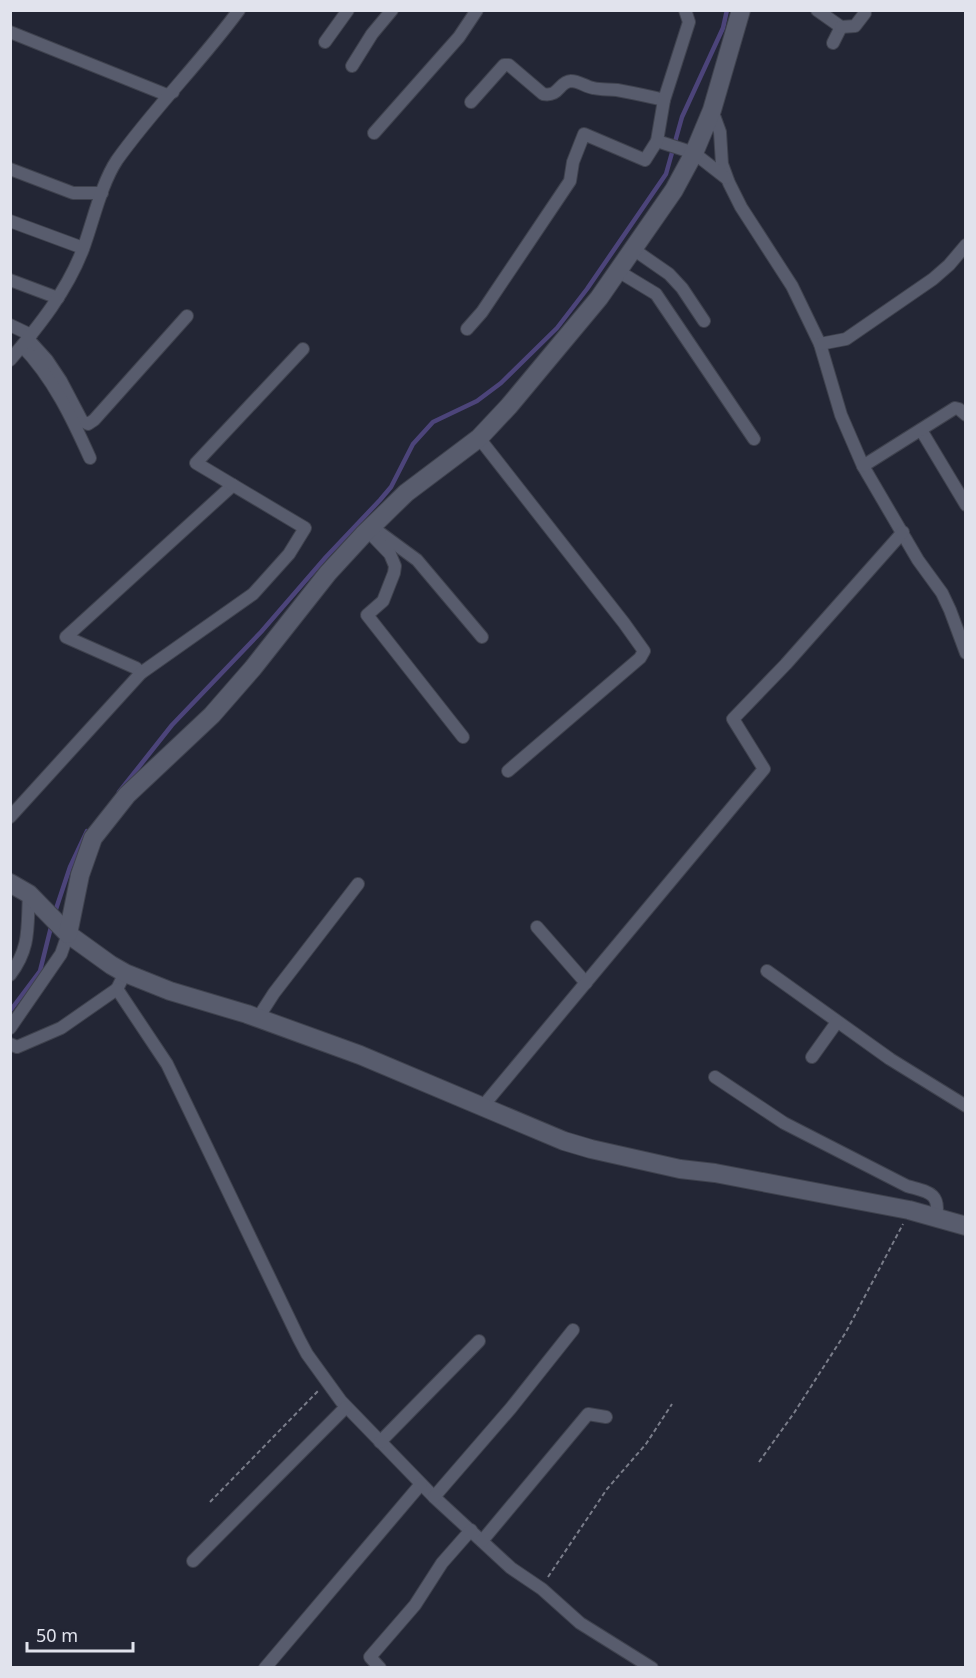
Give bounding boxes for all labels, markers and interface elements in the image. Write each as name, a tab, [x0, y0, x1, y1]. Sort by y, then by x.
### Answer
scale bar	[27, 1615, 134, 1653]
text: 50 m	[36, 1623, 78, 1647]

